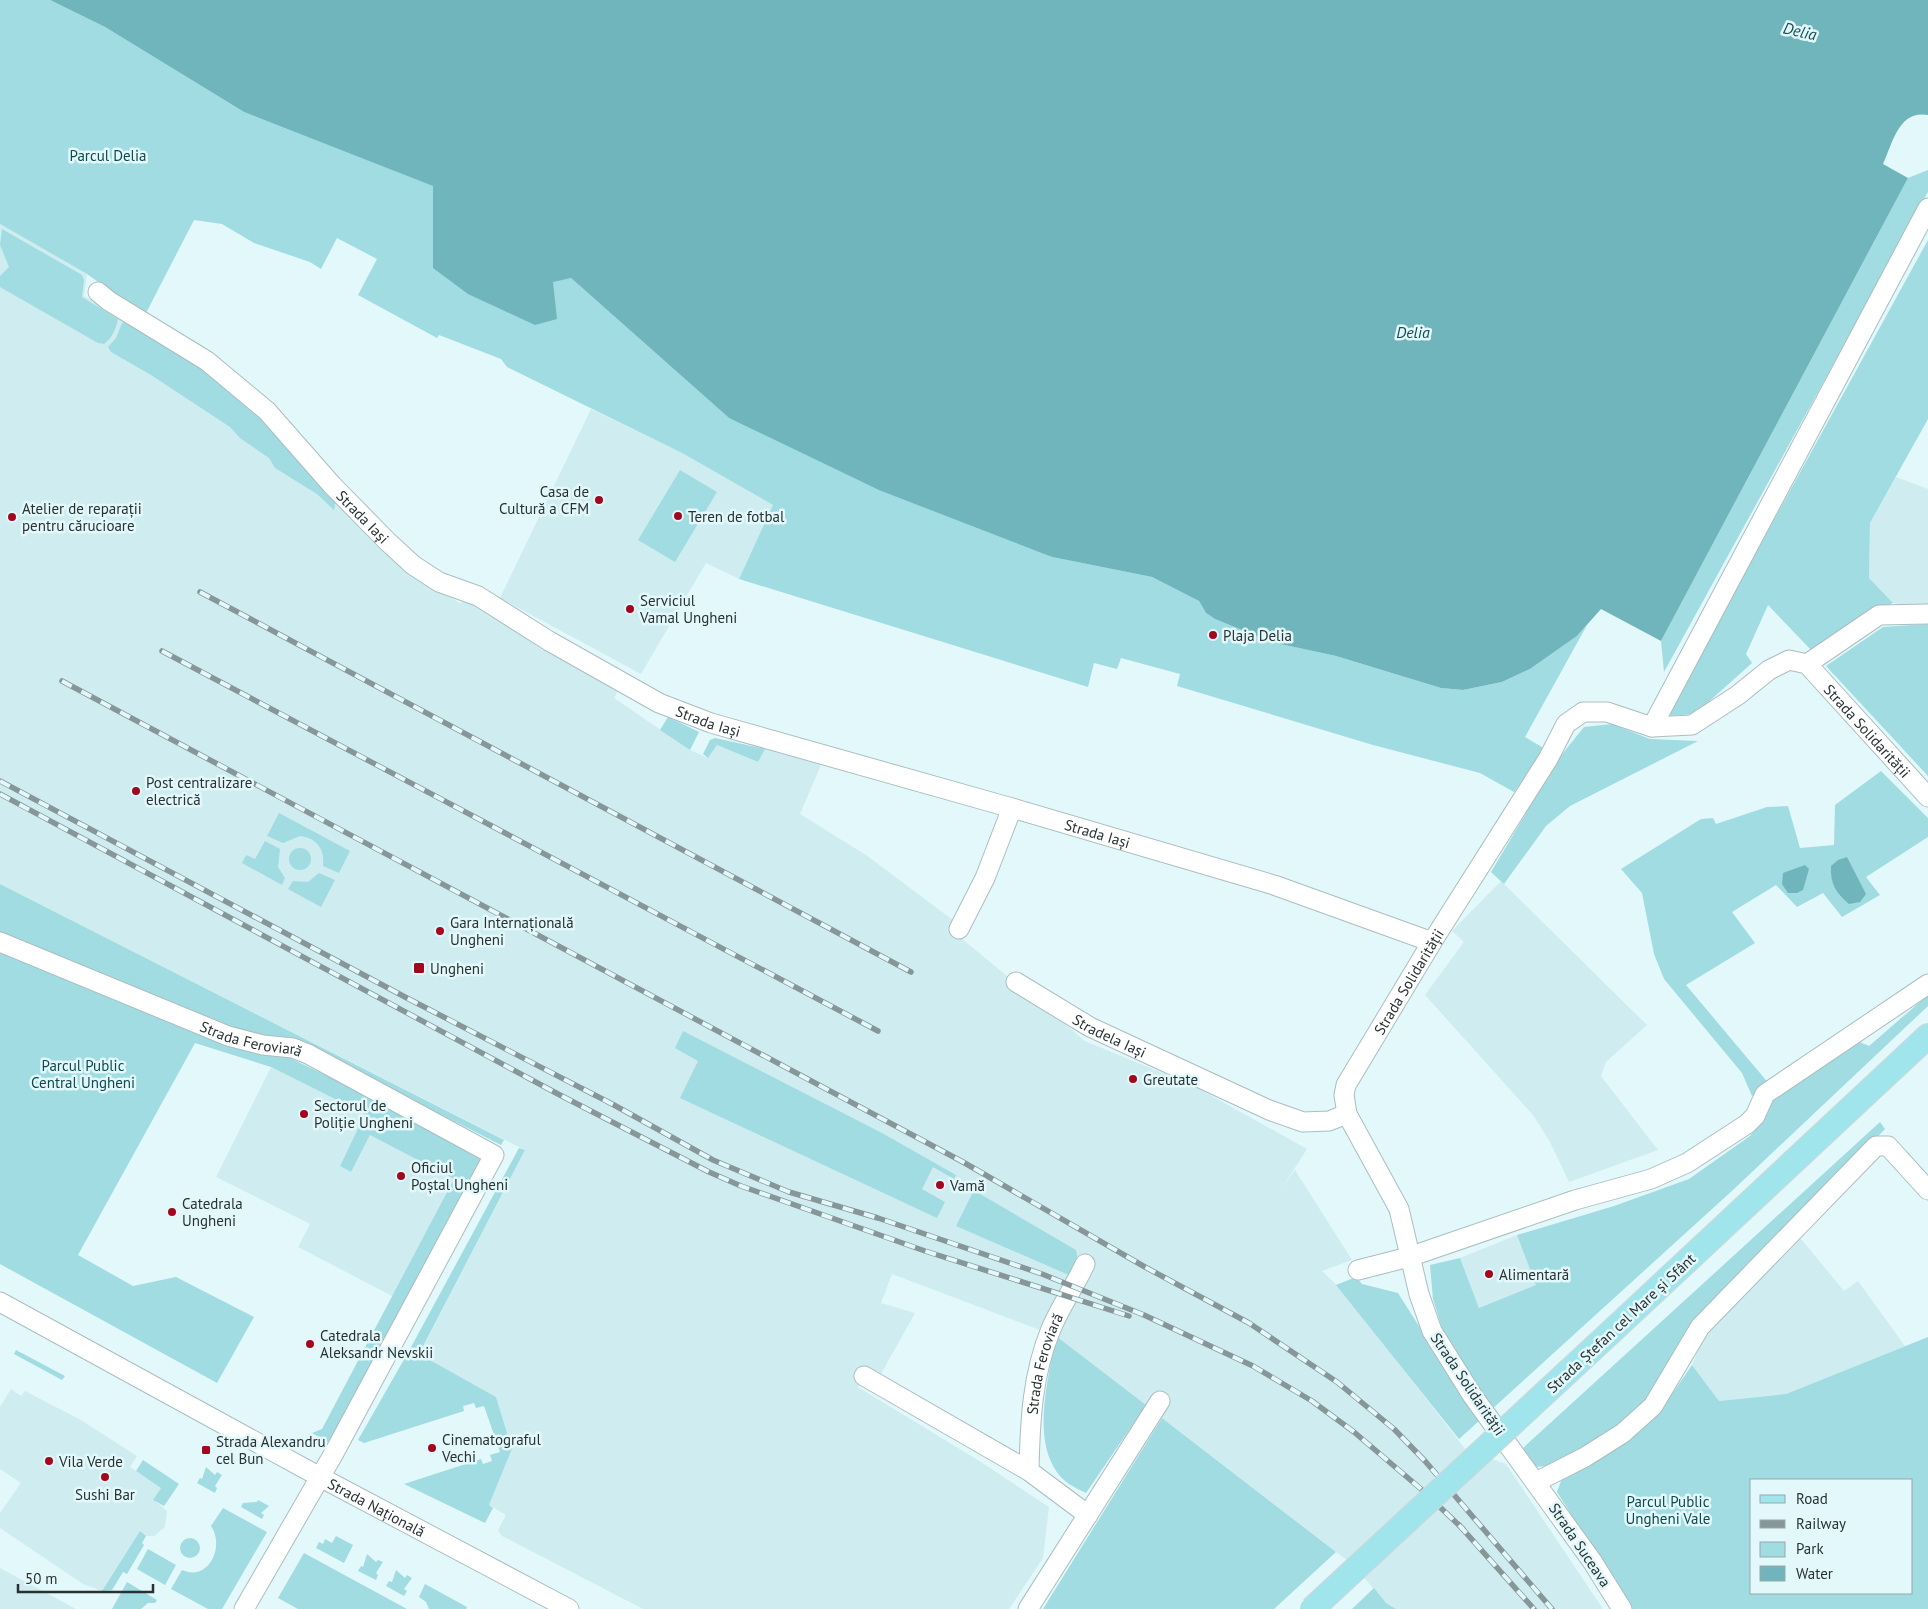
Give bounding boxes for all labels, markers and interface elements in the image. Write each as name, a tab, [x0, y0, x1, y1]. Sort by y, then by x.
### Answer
water label: Delia	[1781, 17, 1819, 45]
park label: Parcul Delia	[70, 146, 146, 165]
water label: Delia	[1396, 322, 1430, 342]
place label: Casa de Cultură a CFM	[499, 482, 589, 518]
street label: Strada Iași	[333, 486, 393, 547]
marker: Casa de Cultură a CFM	[593, 494, 605, 506]
place label: Atelier de reparații pentru cărucioare	[22, 499, 142, 535]
place label: Teren de fotbal	[688, 507, 785, 526]
marker: Teren de fotbal	[672, 510, 684, 522]
marker: Atelier de reparații pentru cărucioare	[6, 511, 18, 523]
place label: Serviciul Vamal Ungheni	[639, 591, 737, 627]
marker: Serviciul Vamal Ungheni	[624, 603, 636, 615]
place label: Plaja Delia	[1223, 626, 1292, 645]
marker: Plaja Delia	[1207, 629, 1219, 641]
street label: Strada Solidarității	[1820, 680, 1915, 781]
street label: Strada Iași	[673, 701, 743, 740]
place label: Post centralizare electrică	[146, 773, 252, 809]
marker: Post centralizare electrică	[130, 785, 142, 797]
street label: Strada Iași	[1062, 815, 1132, 852]
place label: Gara Internațională Ungheni	[450, 913, 574, 949]
marker: Gara Internațională Ungheni	[434, 925, 446, 937]
street label: Strada Solidarității	[1369, 925, 1447, 1038]
place label: Ungheni	[430, 959, 484, 978]
marker: Ungheni	[412, 961, 426, 975]
street label: Stradela Iași	[1069, 1009, 1149, 1061]
street label: Strada Feroviară	[198, 1016, 305, 1060]
park label: Parcul Public Central Ungheni	[31, 1056, 135, 1092]
place label: Greutate	[1143, 1070, 1198, 1089]
marker: Greutate	[1127, 1073, 1139, 1085]
place label: Sectorul de Poliție Ungheni	[314, 1096, 413, 1132]
marker: Sectorul de Poliție Ungheni	[298, 1108, 310, 1120]
place label: Oficiul Poștal Ungheni	[411, 1158, 508, 1194]
marker: Oficiul Poștal Ungheni	[395, 1170, 407, 1182]
place label: Vamă	[949, 1176, 985, 1195]
marker: Vamă	[934, 1179, 946, 1191]
place label: Catedrala Ungheni	[182, 1194, 243, 1230]
marker: Catedrala Ungheni	[166, 1206, 178, 1218]
street label: Strada Ștefan cel Mare și Sfânt	[1543, 1249, 1699, 1397]
place label: Alimentară	[1499, 1265, 1569, 1284]
marker: Alimentară	[1483, 1268, 1495, 1280]
street label: Strada Feroviară	[1022, 1310, 1067, 1415]
place label: Catedrala Aleksandr Nevskii	[320, 1326, 433, 1362]
street label: Strada Solidarității	[1427, 1329, 1509, 1439]
marker: Catedrala Aleksandr Nevskii	[304, 1338, 316, 1350]
place label: Cinematograful Vechi	[441, 1430, 541, 1466]
place label: Strada Alexandru cel Bun	[216, 1432, 326, 1468]
marker: Cinematograful Vechi	[426, 1442, 438, 1454]
marker: Strada Alexandru cel Bun	[200, 1444, 212, 1456]
place label: Vila Verde	[58, 1452, 123, 1471]
marker: Vila Verde	[43, 1455, 55, 1467]
marker: Sushi Bar	[99, 1471, 111, 1483]
street label: Strada Națională	[325, 1474, 429, 1541]
legend	[1750, 1479, 1913, 1594]
place label: Sushi Bar	[75, 1485, 135, 1504]
text: Road	[1796, 1489, 1828, 1508]
park label: Parcul Public Ungheni Vale	[1626, 1492, 1710, 1528]
street label: Strada Suceava	[1545, 1499, 1615, 1591]
text: Railway	[1796, 1514, 1846, 1533]
text: Park	[1796, 1539, 1824, 1558]
scale bar	[18, 1562, 152, 1594]
text: Water	[1796, 1564, 1833, 1583]
text: 50 m	[25, 1569, 58, 1588]

